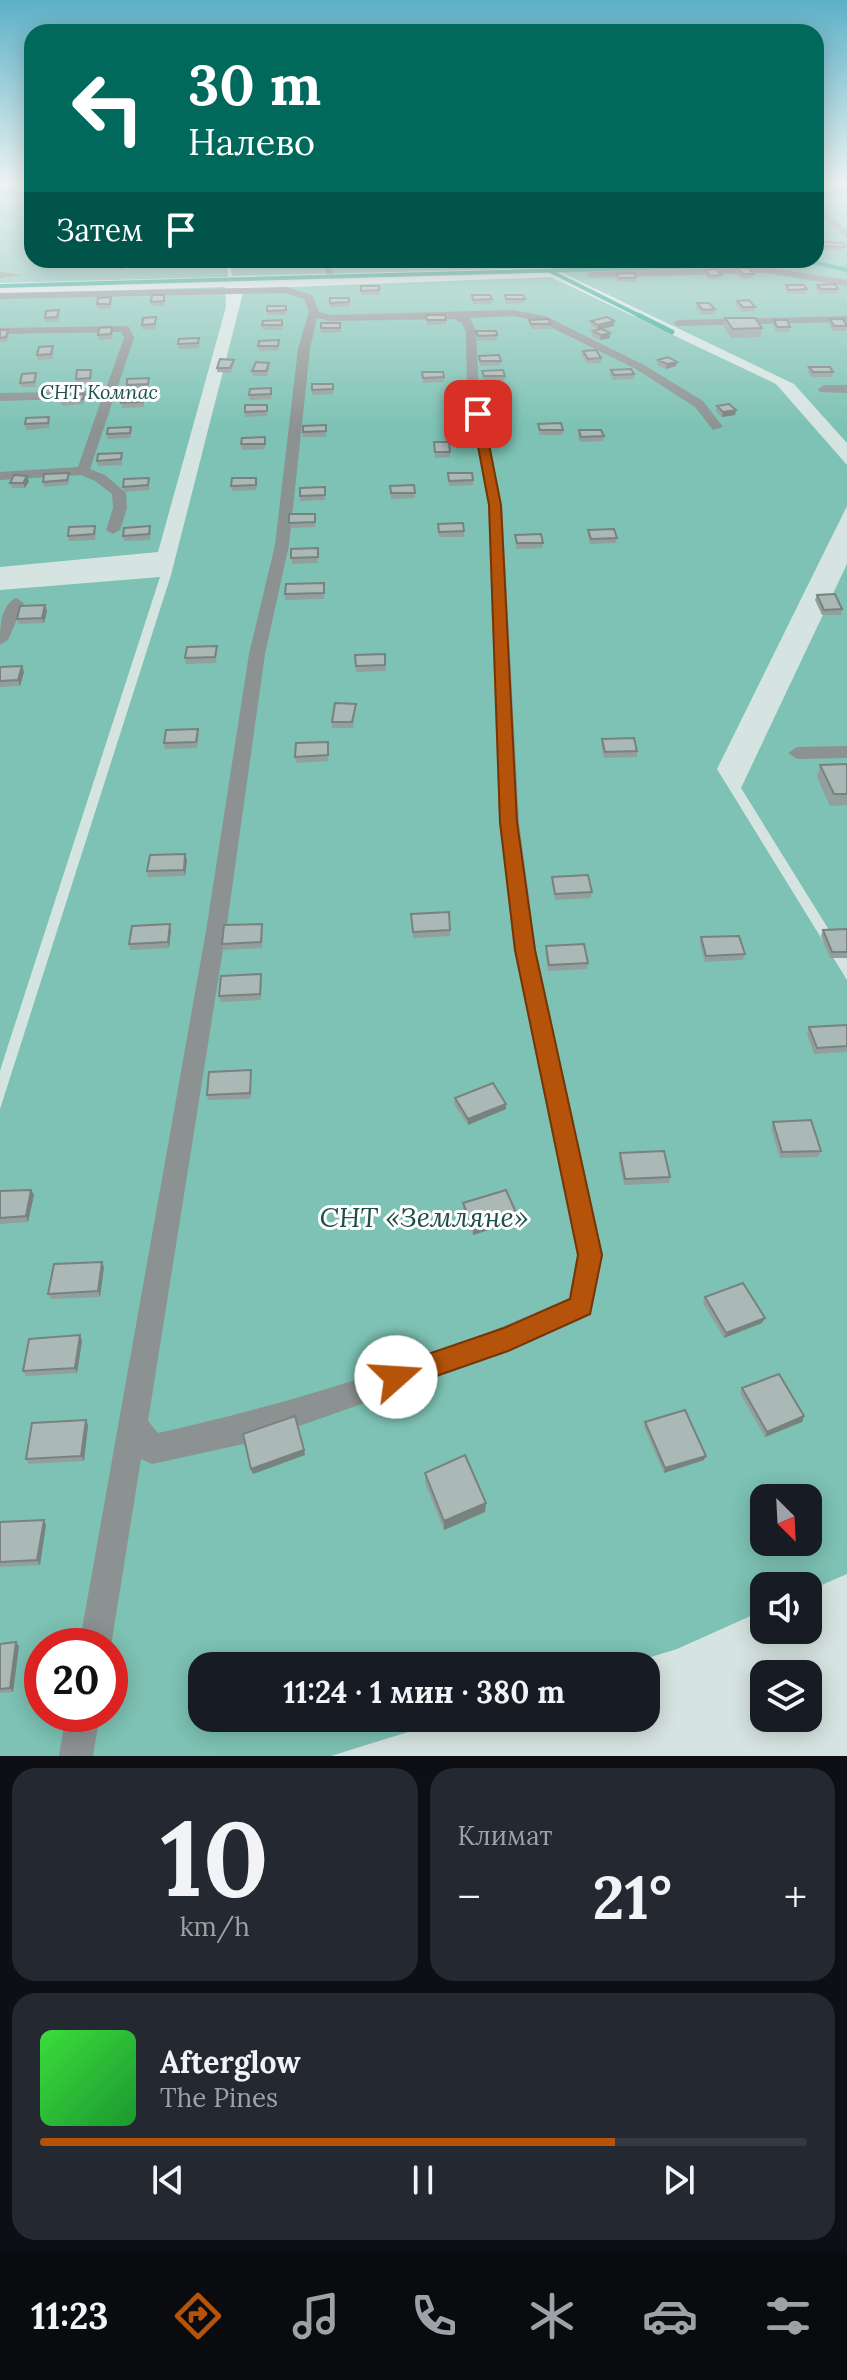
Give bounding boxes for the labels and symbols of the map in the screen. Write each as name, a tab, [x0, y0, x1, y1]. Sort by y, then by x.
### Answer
park label: СНТ Компас	[40, 379, 158, 404]
pin	[444, 380, 512, 448]
park label: СНТ «Земляне»	[320, 1199, 529, 1235]
position arrow	[354, 1335, 438, 1419]
north arrow	[750, 1484, 822, 1556]
speed limit sign: 20	[24, 1628, 128, 1732]

